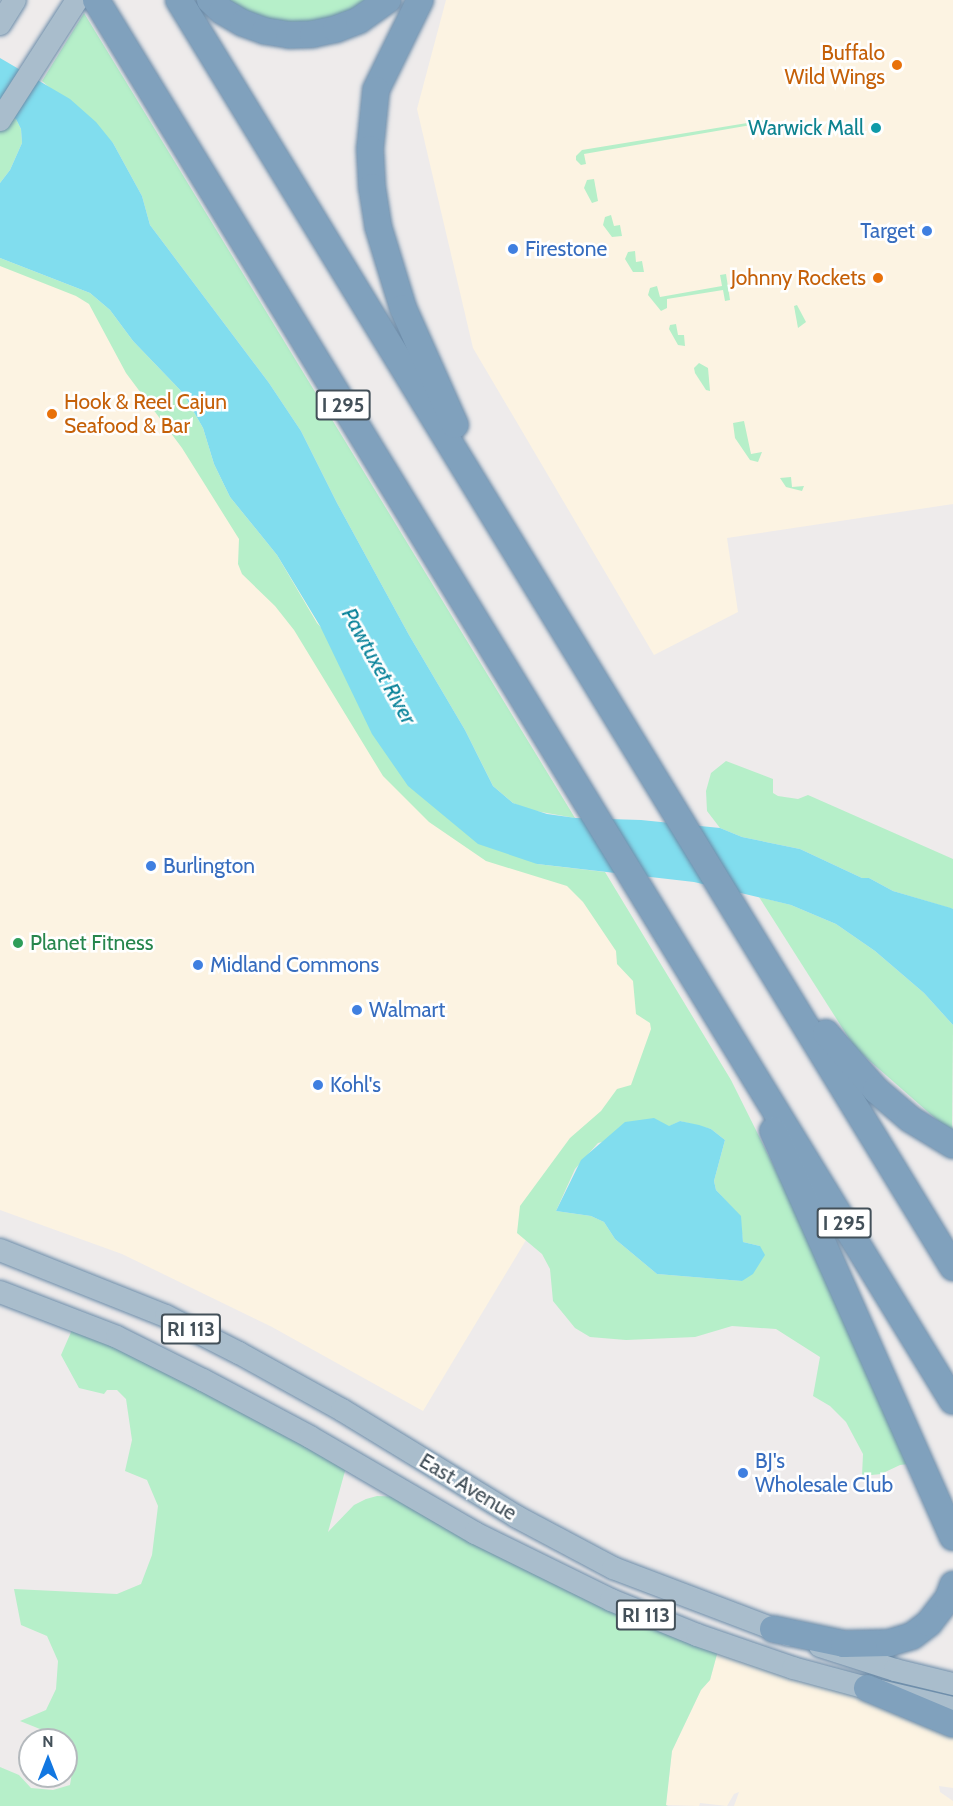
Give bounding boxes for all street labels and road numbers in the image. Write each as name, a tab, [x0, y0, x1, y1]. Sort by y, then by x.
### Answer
road number: I 295	[314, 388, 372, 422]
road number: I 295	[816, 1206, 872, 1240]
road number: RI 113	[160, 1312, 222, 1346]
street label: East Avenue	[415, 1448, 521, 1526]
road number: RI 113	[614, 1598, 678, 1632]

